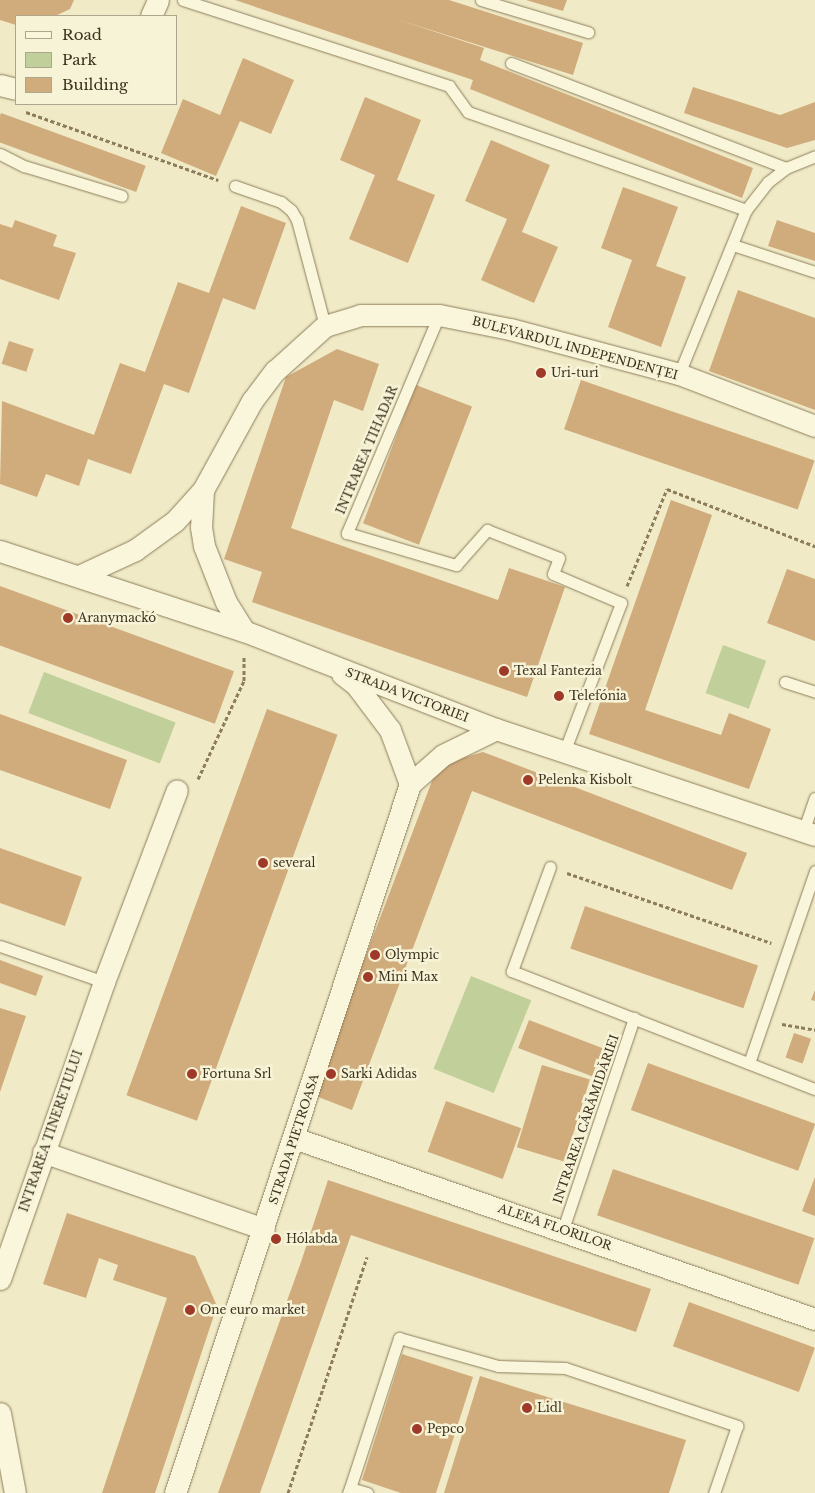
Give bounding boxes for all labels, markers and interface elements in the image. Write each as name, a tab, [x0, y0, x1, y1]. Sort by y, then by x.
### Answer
legend	[15, 15, 178, 105]
text: Road	[62, 25, 102, 44]
text: Park	[62, 50, 97, 69]
text: Building	[62, 75, 128, 94]
street label: BULEVARDUL INDEPENDENȚEI	[470, 313, 680, 383]
place label: Uri-turi	[551, 366, 599, 380]
marker: Uri-turi	[535, 367, 547, 379]
street label: INTRAREA TIHADAR	[333, 383, 401, 517]
place label: Aranymackó	[78, 611, 156, 625]
marker: Aranymackó	[62, 612, 74, 624]
place label: Texal Fantezia	[514, 664, 602, 678]
street label: STRADA VICTORIEI	[343, 665, 471, 725]
marker: Texal Fantezia	[498, 665, 510, 677]
place label: Telefónia	[569, 689, 627, 703]
marker: Telefónia	[553, 690, 565, 702]
place label: Pelenka Kisbolt	[538, 773, 632, 787]
marker: Pelenka Kisbolt	[522, 774, 534, 786]
place label: several	[273, 856, 315, 870]
marker: several	[257, 857, 269, 869]
place label: Olympic	[385, 948, 439, 962]
marker: Olympic	[369, 949, 381, 961]
place label: Mini Max	[378, 970, 438, 984]
marker: Mini Max	[362, 971, 374, 983]
street label: INTRAREA CĂRĂMIDĂRIEI	[550, 1032, 622, 1206]
street label: INTRAREA TINERETULUI	[16, 1048, 86, 1214]
place label: Fortuna Srl	[202, 1067, 271, 1081]
place label: Sarki Adidas	[341, 1067, 417, 1081]
marker: Fortuna Srl	[186, 1068, 198, 1080]
marker: Sarki Adidas	[325, 1068, 337, 1080]
street label: STRADA PIETROASA	[266, 1072, 322, 1206]
street label: ALEEA FLORILOR	[496, 1201, 614, 1253]
place label: Hólabda	[286, 1232, 338, 1246]
marker: Hólabda	[270, 1233, 282, 1245]
place label: One euro market	[200, 1303, 305, 1317]
marker: One euro market	[184, 1304, 196, 1316]
place label: Lidl	[537, 1401, 562, 1415]
marker: Lidl	[521, 1402, 533, 1414]
place label: Pepco	[427, 1422, 464, 1436]
marker: Pepco	[411, 1423, 423, 1435]

